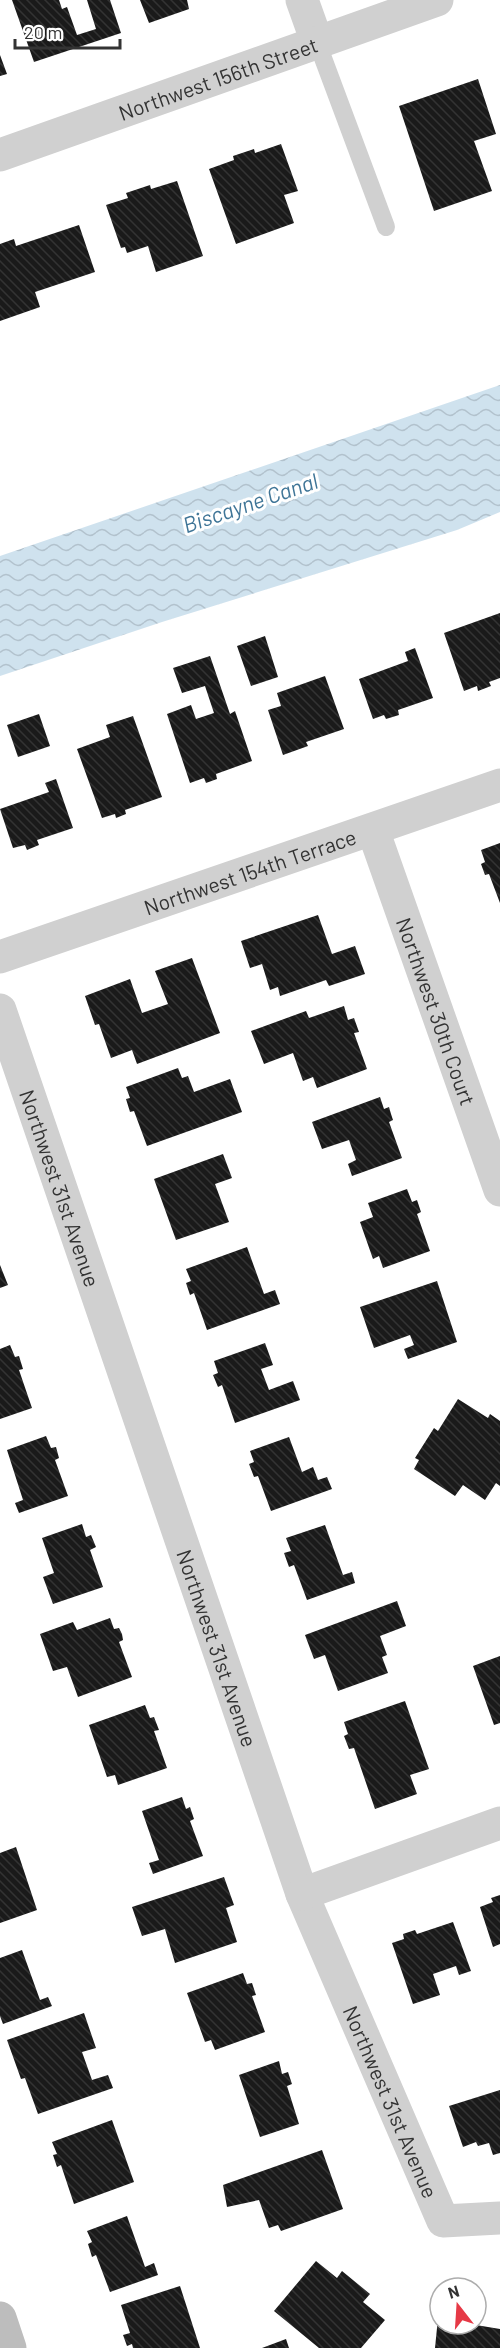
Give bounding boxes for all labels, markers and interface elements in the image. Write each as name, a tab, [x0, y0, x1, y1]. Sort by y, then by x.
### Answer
scale bar	[15, 12, 120, 50]
text: 20 m	[24, 21, 62, 43]
street label: Northwest 156th Street	[115, 31, 321, 125]
water label: Biscayne Canal	[179, 467, 321, 537]
street label: Northwest 154th Terrace	[140, 823, 359, 919]
street label: Northwest 30th Court	[392, 914, 481, 1108]
street label: Northwest 31st Avenue	[15, 1086, 106, 1290]
street label: Northwest 31st Avenue	[173, 1546, 263, 1750]
street label: Northwest 31st Avenue	[339, 2001, 444, 2201]
north arrow	[428, 2276, 488, 2336]
text: N	[446, 2281, 461, 2302]

